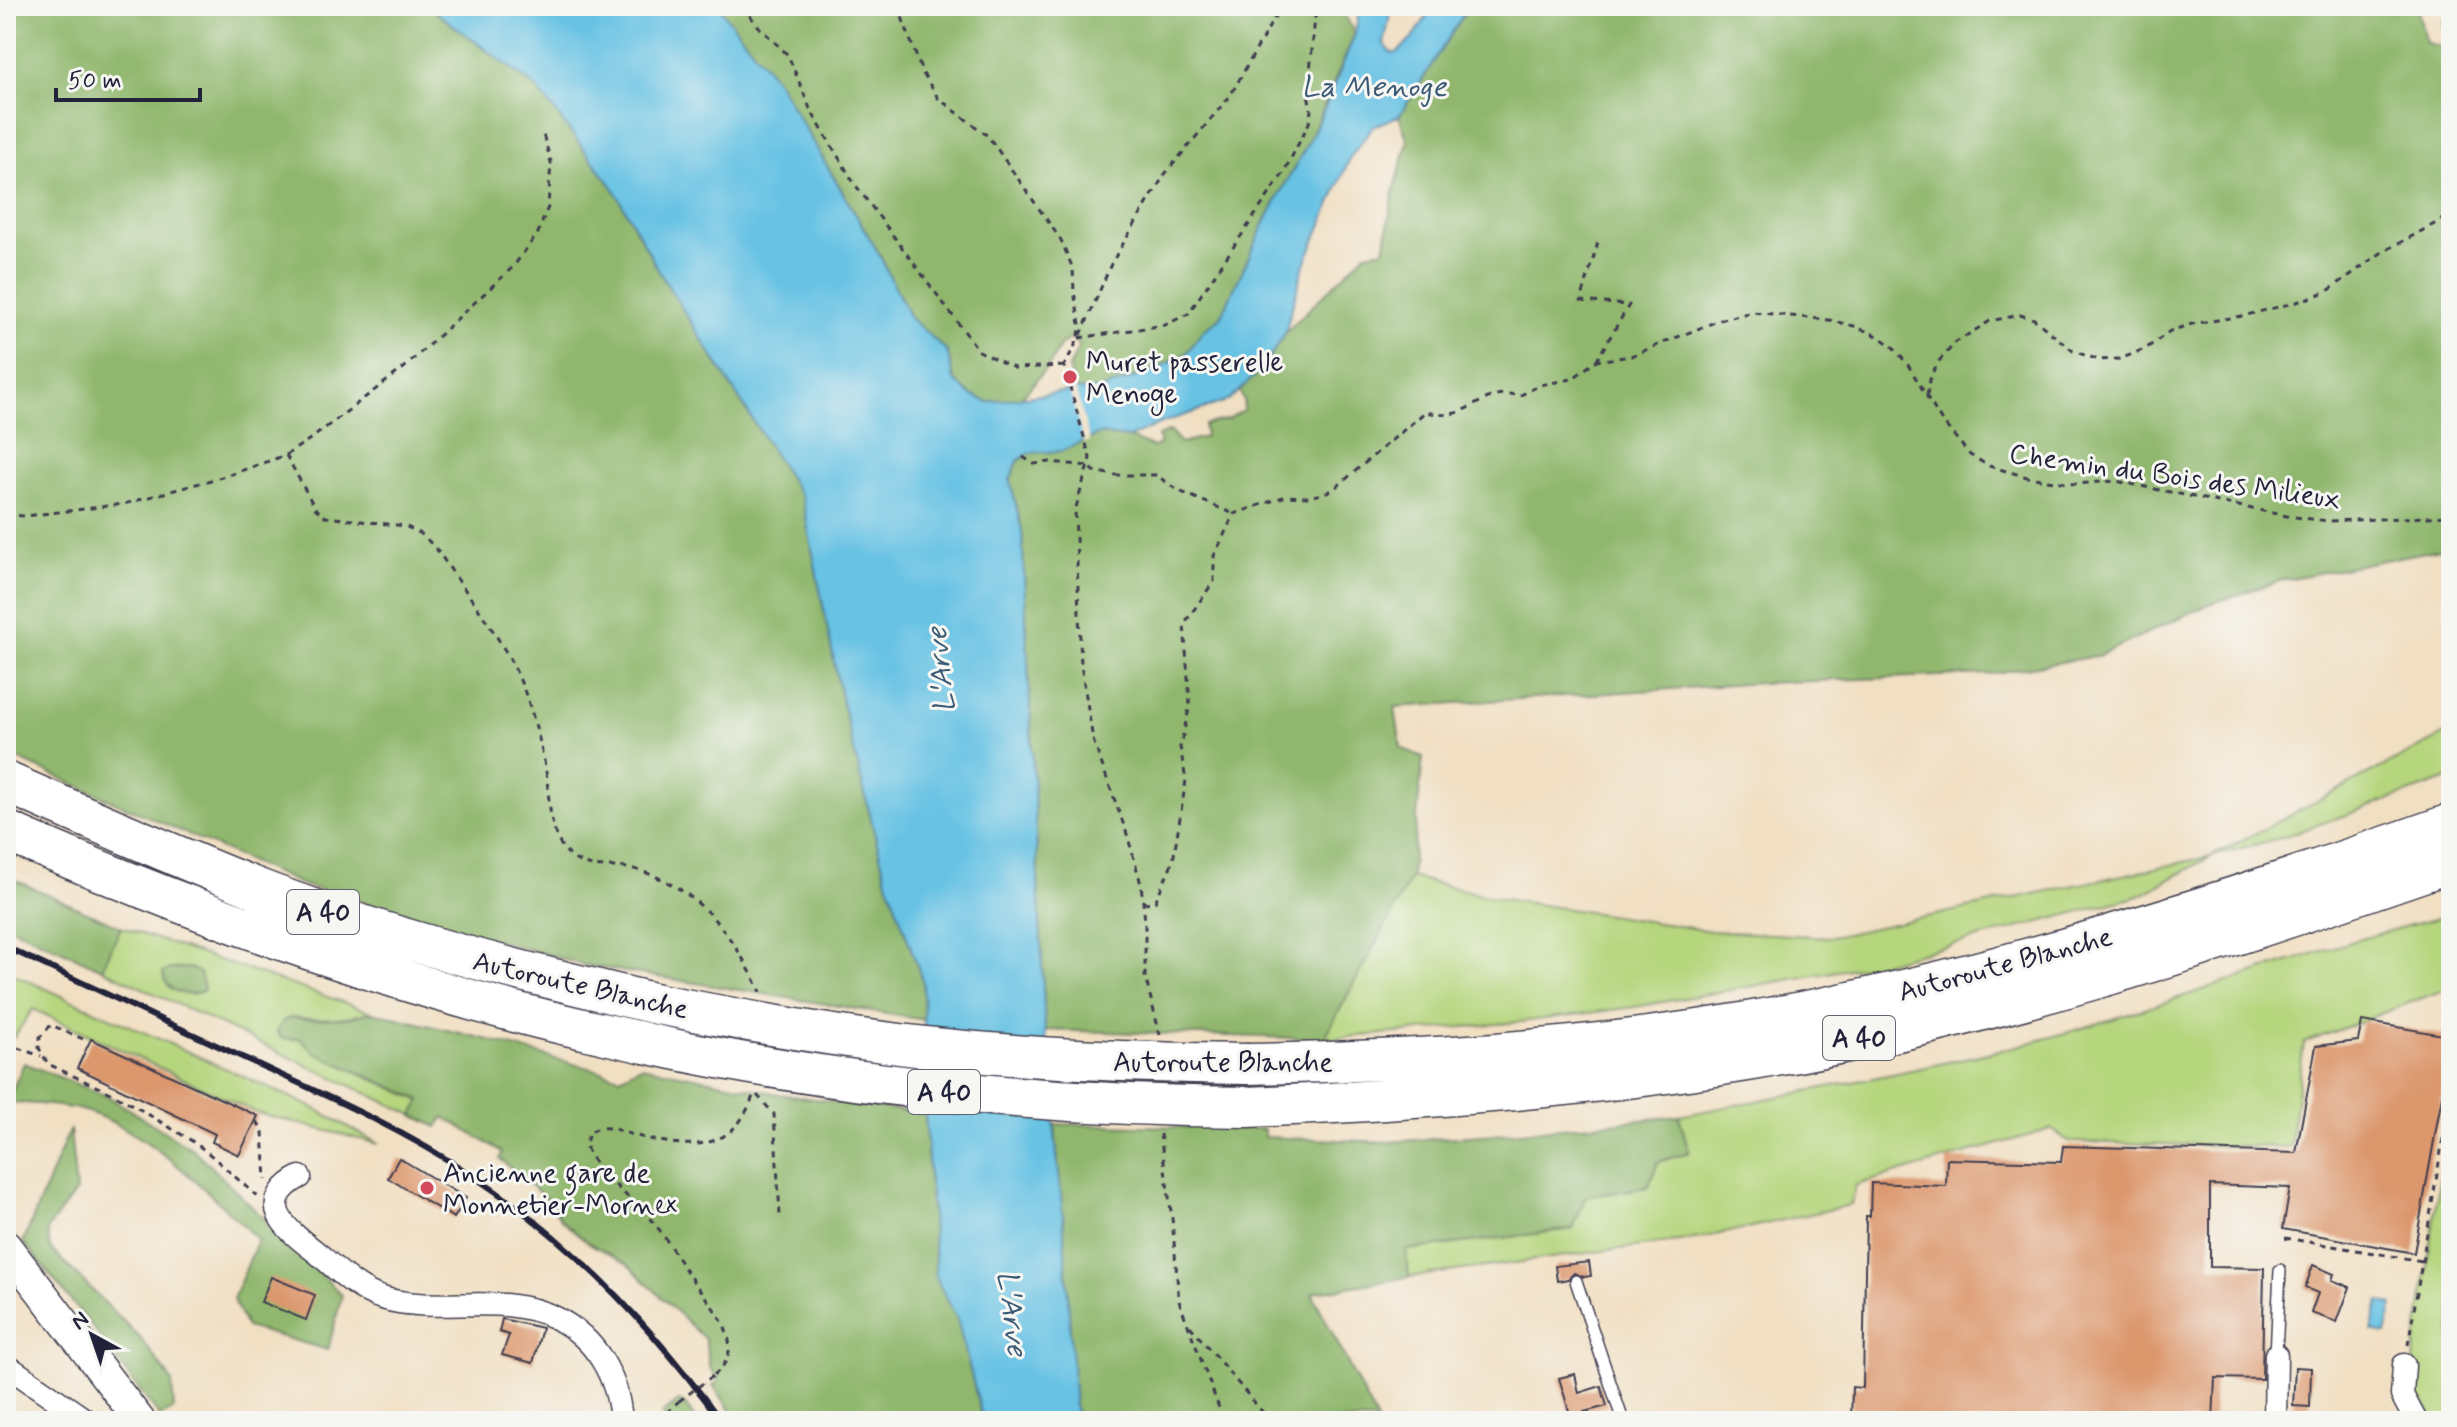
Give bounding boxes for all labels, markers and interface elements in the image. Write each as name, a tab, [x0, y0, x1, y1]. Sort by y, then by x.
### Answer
scale bar	[56, 52, 200, 102]
text: 50 m	[68, 66, 122, 97]
water label: La Menoge	[1301, 68, 1448, 108]
place label: Muret passerelle Menoge	[1086, 345, 1283, 416]
marker: Muret passerelle Menoge	[1061, 368, 1079, 386]
street label: Chemin du Bois des Milieux	[2007, 436, 2343, 519]
water label: L'Arve	[917, 624, 965, 714]
road number: A 40	[287, 890, 359, 934]
street label: Autoroute Blanche	[1895, 919, 2117, 1012]
street label: Autoroute Blanche	[469, 944, 692, 1029]
road number: A 40	[1823, 1016, 1895, 1060]
street label: Autoroute Blanche	[1113, 1045, 1333, 1082]
road number: A 40	[908, 1070, 980, 1114]
place label: Ancienne gare de Monnetier-Mornex	[443, 1156, 677, 1225]
marker: Ancienne gare de Monnetier-Mornex	[418, 1179, 436, 1197]
water label: L'Arve	[987, 1268, 1036, 1359]
north arrow	[52, 1295, 132, 1375]
text: N	[66, 1306, 95, 1337]

